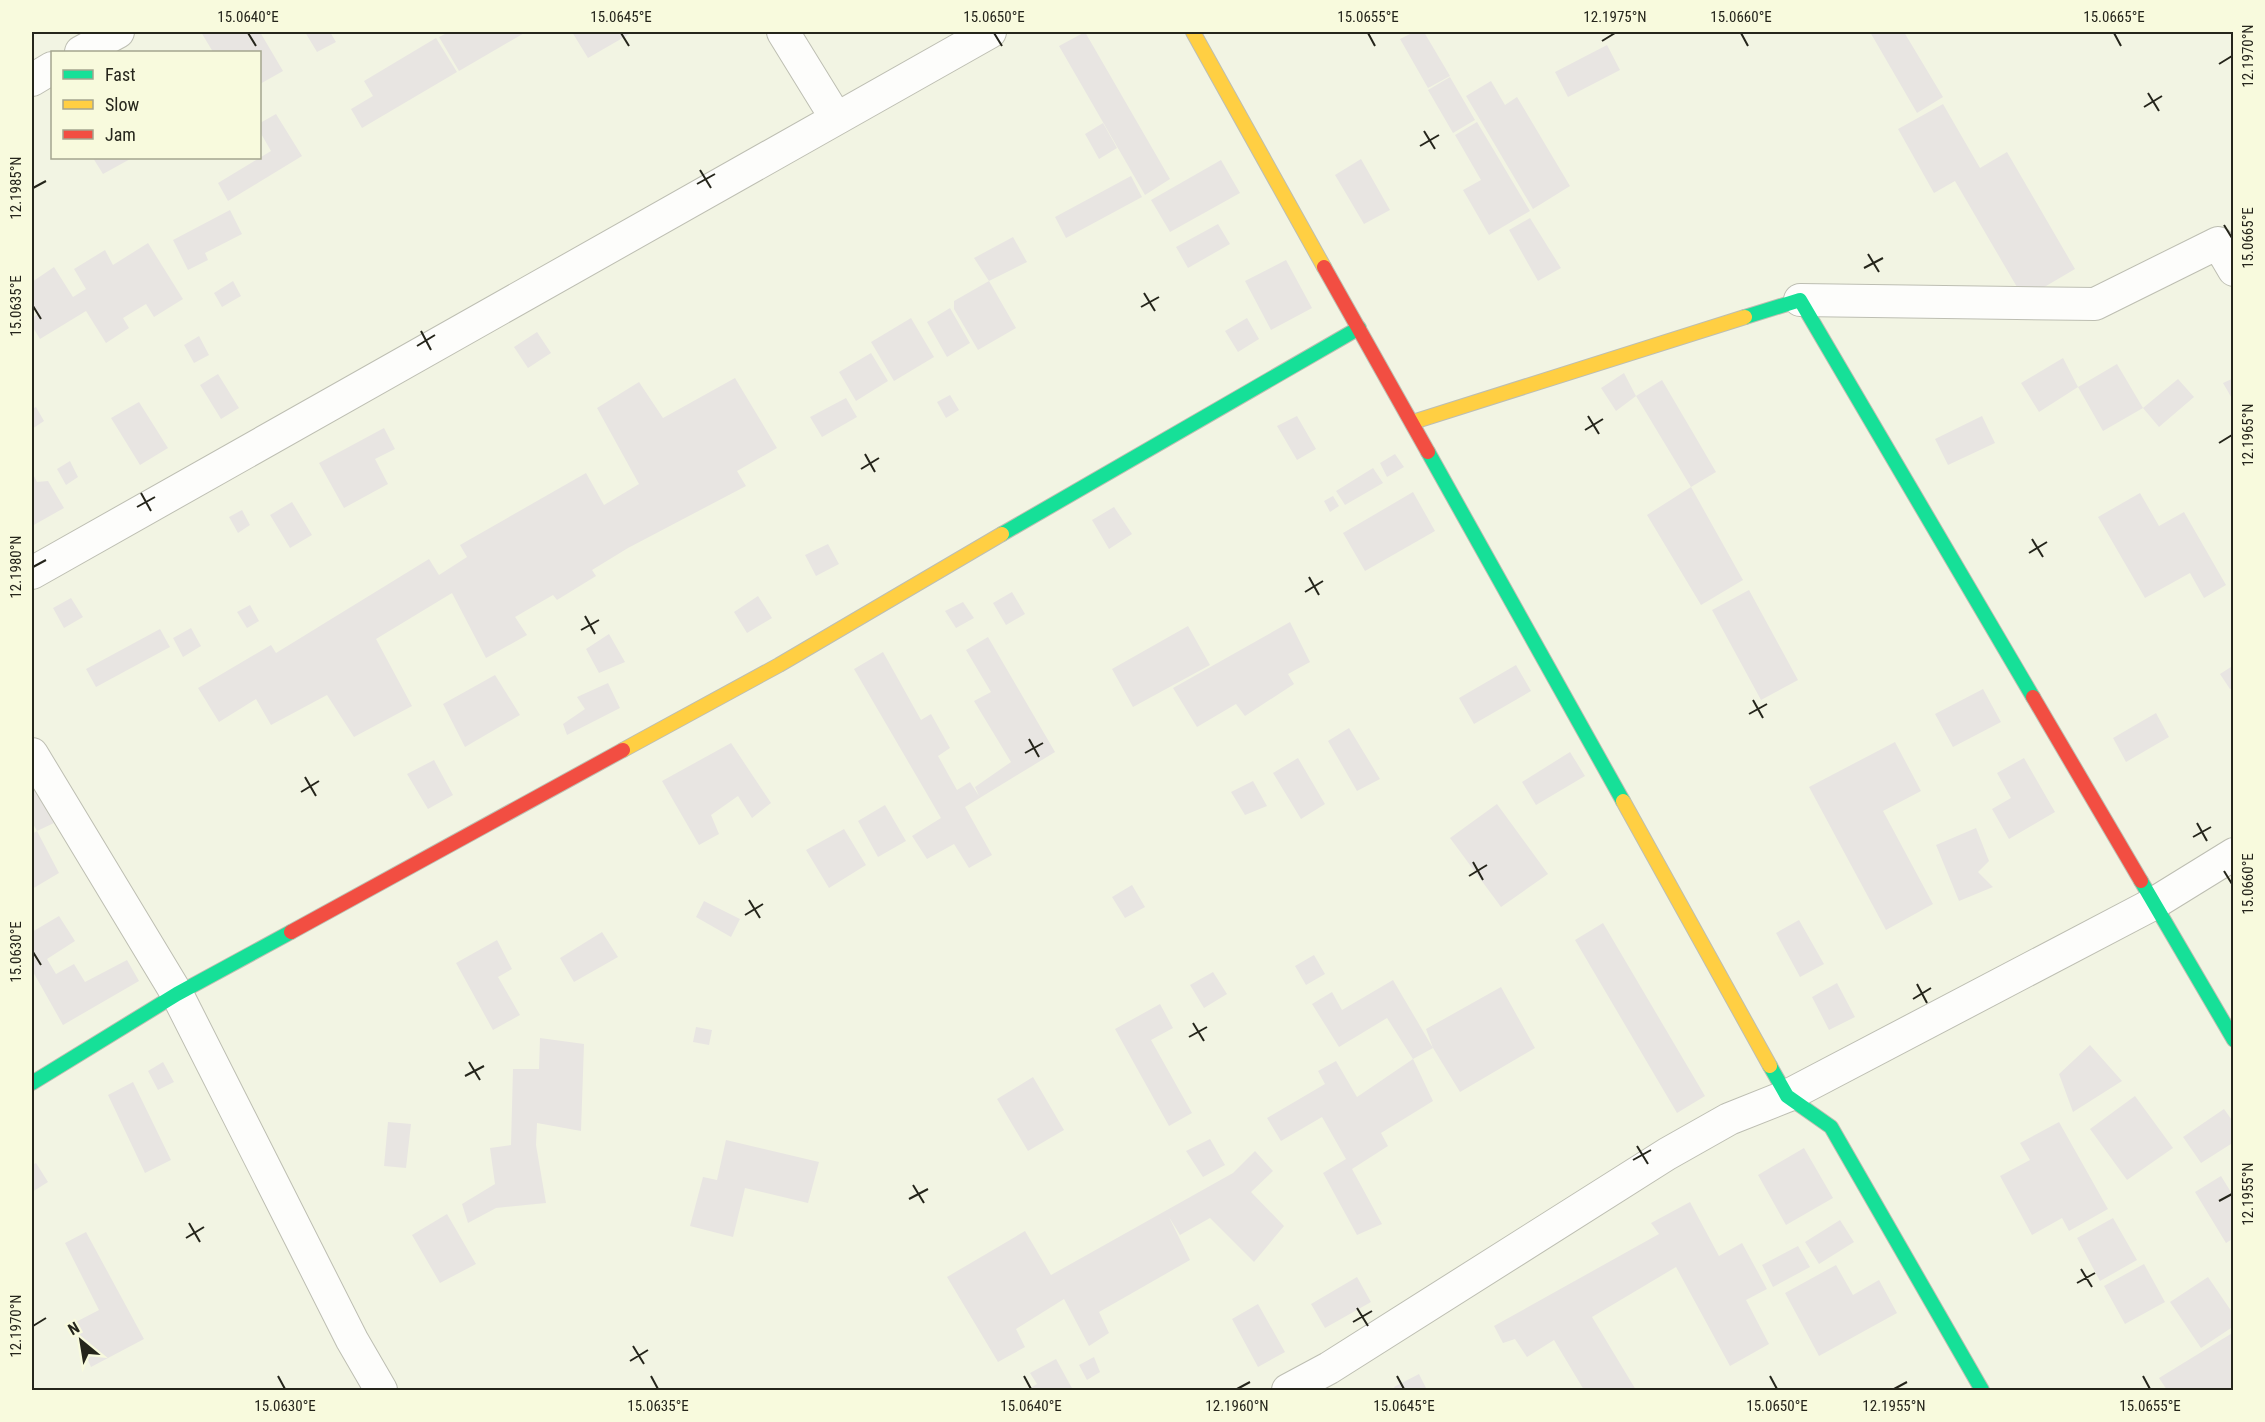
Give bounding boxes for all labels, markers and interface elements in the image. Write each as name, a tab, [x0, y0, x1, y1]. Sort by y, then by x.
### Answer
text: 15.0640°E	[217, 8, 279, 26]
text: 15.0645°E	[590, 8, 652, 26]
text: 15.0650°E	[963, 8, 1025, 26]
text: 15.0655°E	[1337, 8, 1399, 26]
text: 12.1975°N	[1583, 8, 1647, 26]
text: 15.0660°E	[1710, 8, 1772, 26]
text: 15.0665°E	[2083, 8, 2145, 26]
text: 12.1970°N	[2239, 24, 2257, 88]
legend	[51, 51, 261, 159]
text: Fast	[105, 64, 136, 85]
text: Slow	[105, 94, 140, 115]
text: Jam	[105, 124, 136, 145]
text: 12.1985°N	[7, 156, 25, 220]
text: 15.0665°E	[2239, 207, 2257, 269]
text: 15.0635°E	[7, 275, 25, 337]
text: 12.1965°N	[2239, 403, 2257, 467]
text: 12.1980°N	[7, 535, 25, 599]
text: 15.0660°E	[2239, 853, 2257, 915]
text: 15.0630°E	[7, 921, 25, 983]
text: 12.1955°N	[2239, 1162, 2257, 1226]
text: 12.1970°N	[7, 1294, 25, 1358]
north arrow	[51, 1311, 111, 1371]
text: N	[65, 1318, 83, 1339]
text: 15.0630°E	[254, 1397, 316, 1415]
text: 15.0635°E	[627, 1397, 689, 1415]
text: 15.0640°E	[1000, 1397, 1062, 1415]
text: 12.1960°N	[1205, 1397, 1269, 1415]
text: 15.0645°E	[1373, 1397, 1435, 1415]
text: 15.0650°E	[1746, 1397, 1808, 1415]
text: 12.1955°N	[1862, 1397, 1926, 1415]
text: 15.0655°E	[2119, 1397, 2181, 1415]

